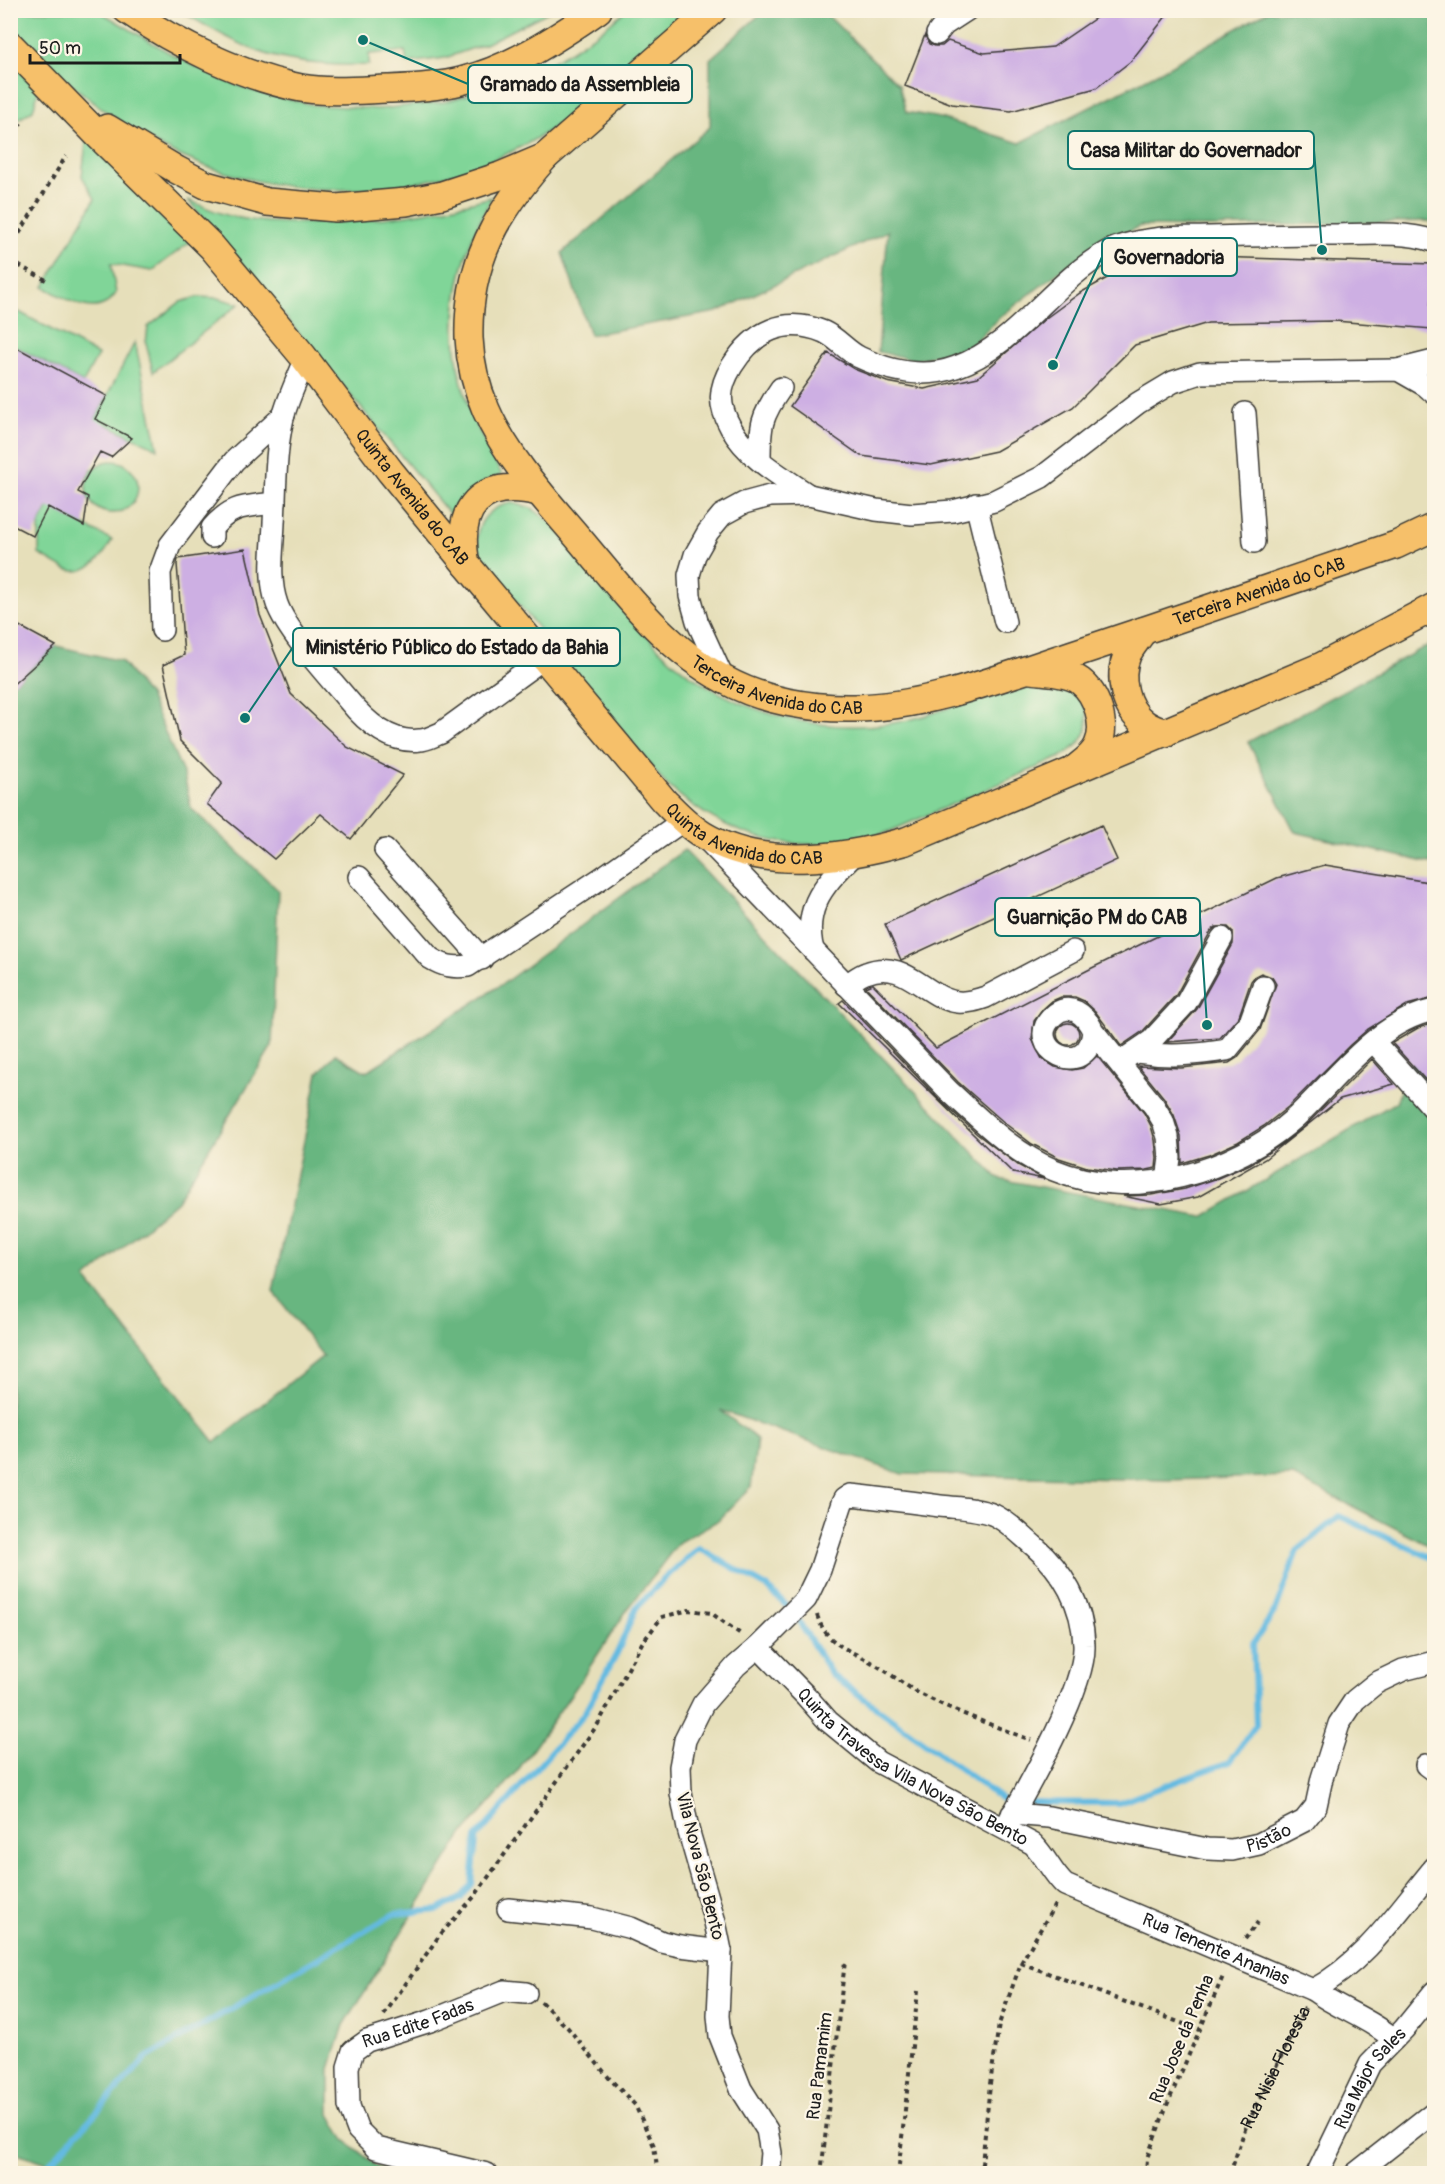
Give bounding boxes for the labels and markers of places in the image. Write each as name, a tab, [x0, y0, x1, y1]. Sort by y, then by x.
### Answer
callout: Gramado da Assembleia	[468, 65, 692, 103]
callout: Casa Militar do Governador	[1068, 131, 1314, 169]
callout: Governadoria	[1102, 238, 1237, 276]
callout: Ministério Público do Estado da Bahia	[293, 628, 620, 666]
callout: Guarnição PM do CAB	[995, 898, 1200, 936]

